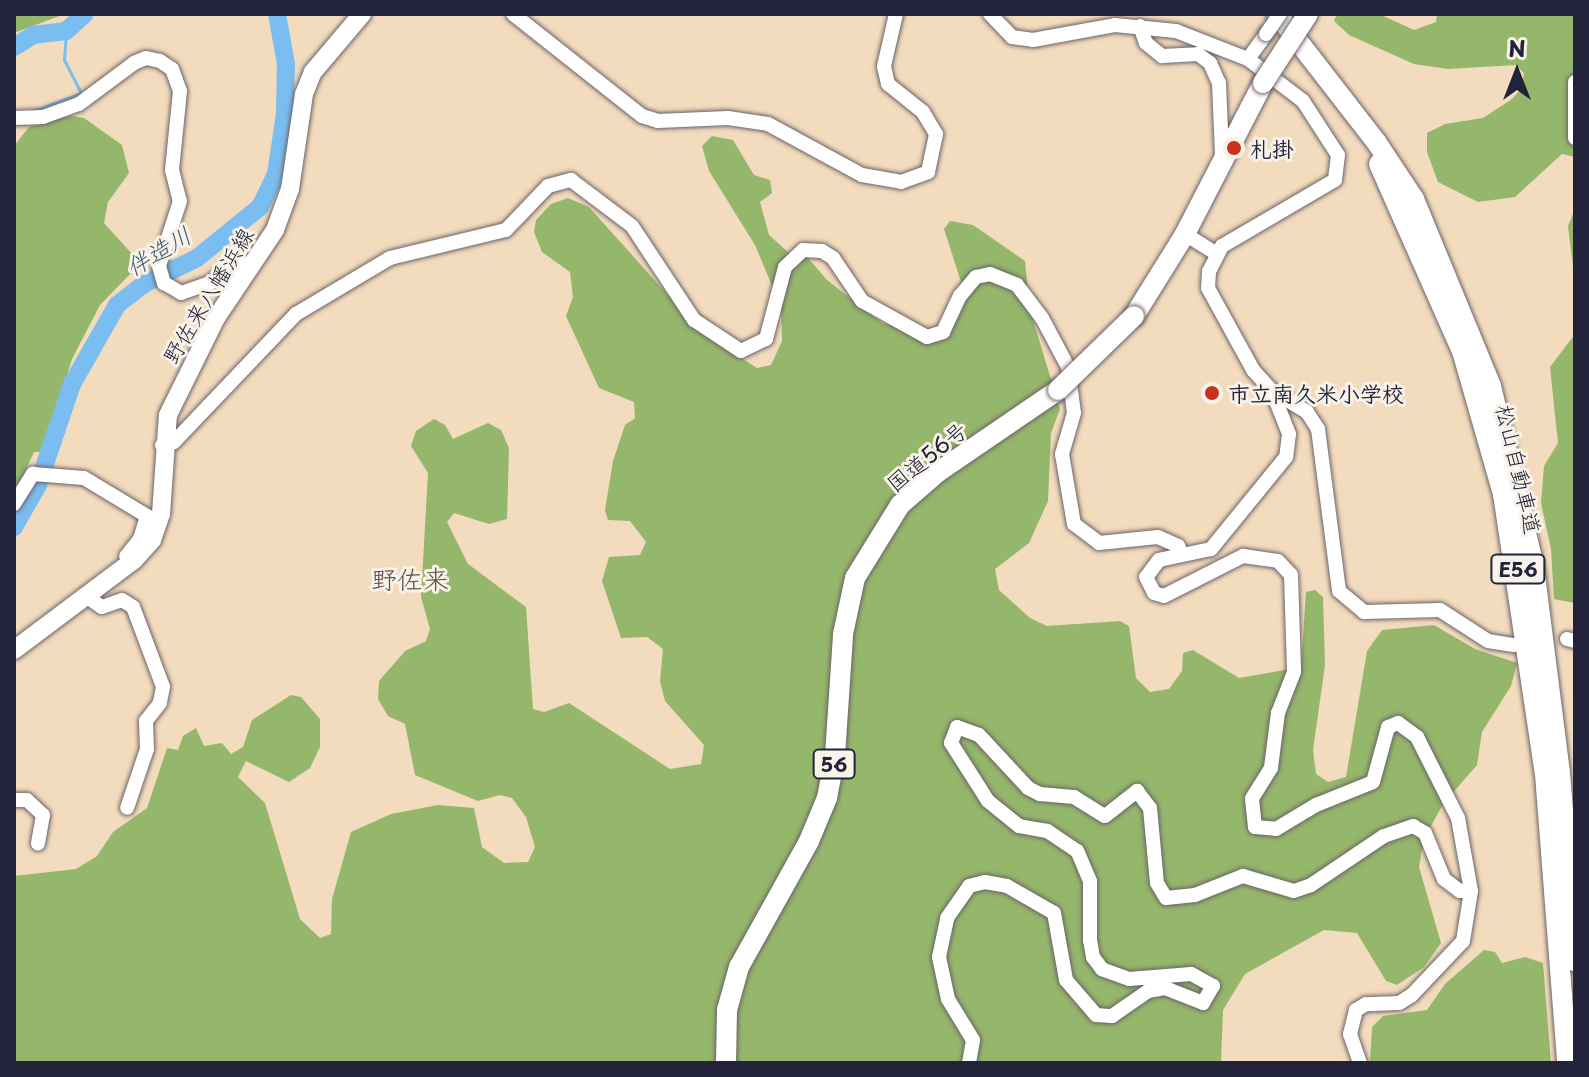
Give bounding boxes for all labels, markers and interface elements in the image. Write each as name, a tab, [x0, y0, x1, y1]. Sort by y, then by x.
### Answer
text: N	[1508, 31, 1526, 64]
north arrow	[1477, 32, 1557, 112]
place label: 札掛	[1250, 135, 1294, 161]
marker: 札掛	[1225, 139, 1243, 157]
water label: 伴造川	[120, 220, 196, 282]
street label: 野佐来八幡浜線	[156, 222, 258, 368]
place label: 市立南久米小学校	[1228, 380, 1404, 406]
marker: 市立南久米小学校	[1203, 384, 1221, 402]
street label: 松山自動車道	[1492, 402, 1548, 536]
street label: 国道56号	[881, 416, 971, 496]
road number: E56	[1490, 553, 1546, 585]
district label: 野佐来	[371, 563, 449, 595]
road number: 56	[812, 748, 856, 780]

